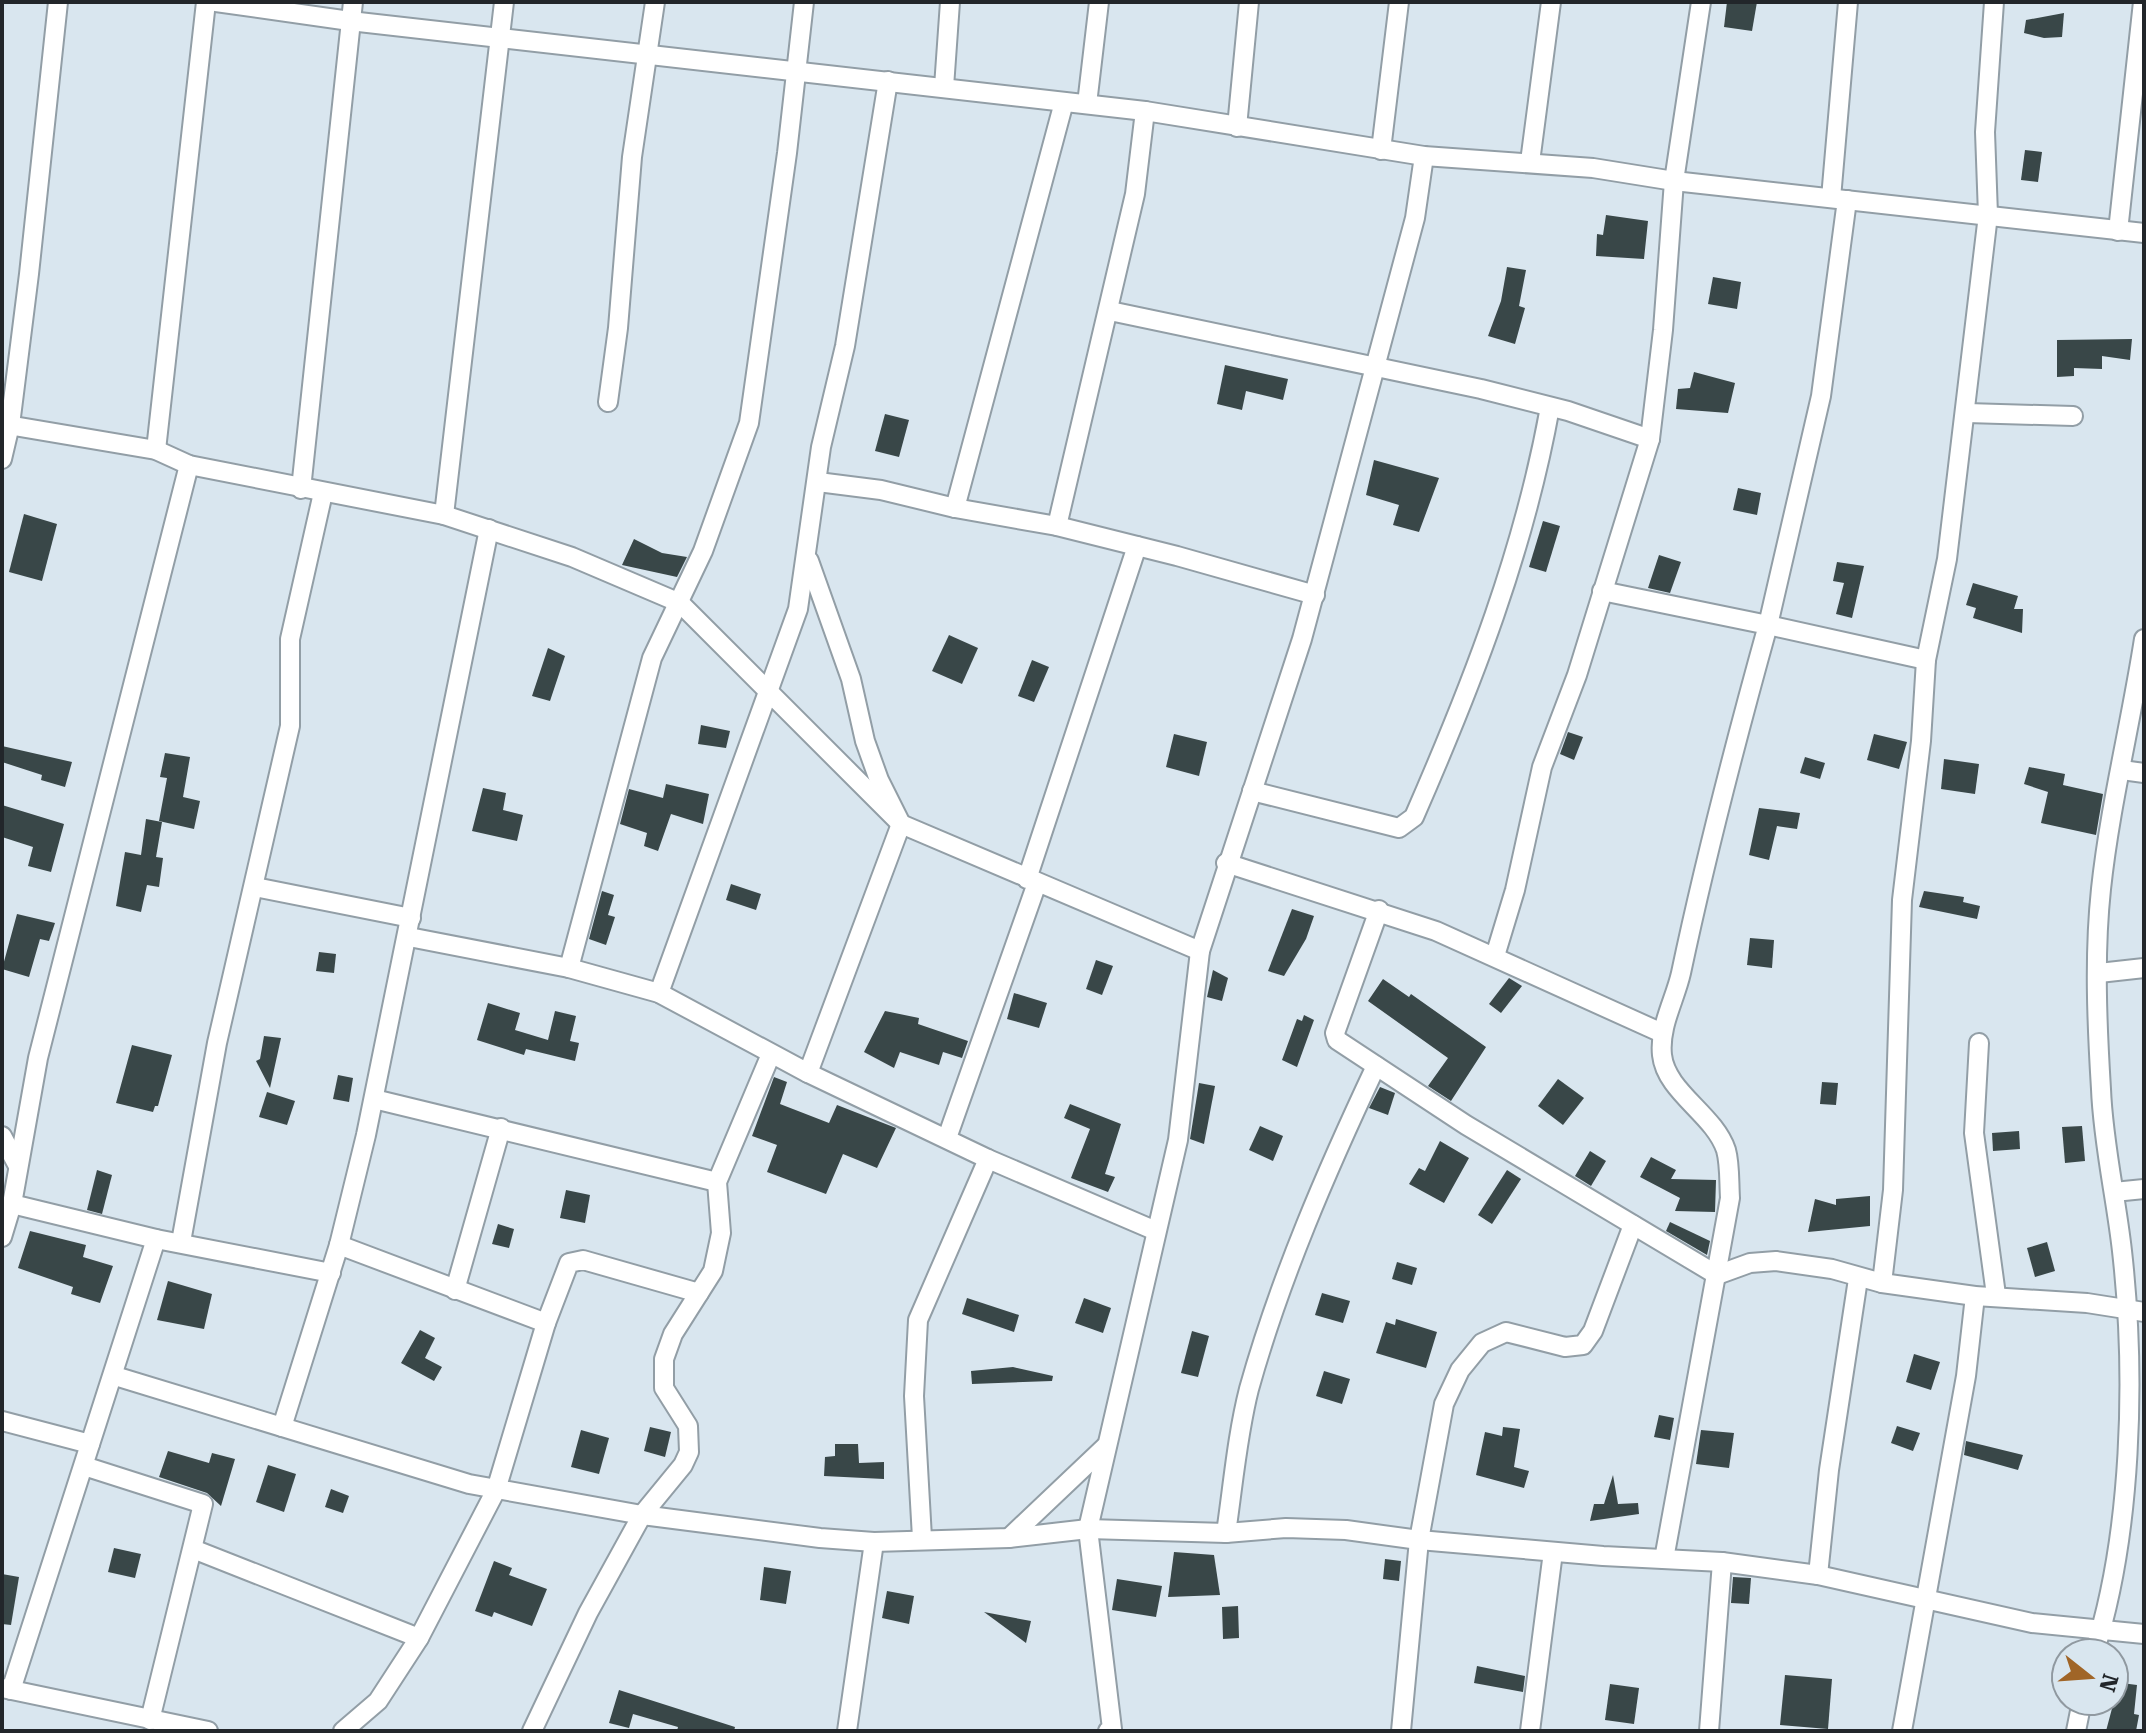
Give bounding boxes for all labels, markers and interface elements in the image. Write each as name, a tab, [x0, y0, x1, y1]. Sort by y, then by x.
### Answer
north arrow	[2050, 1637, 2130, 1717]
text: N	[2094, 1671, 2123, 1695]

